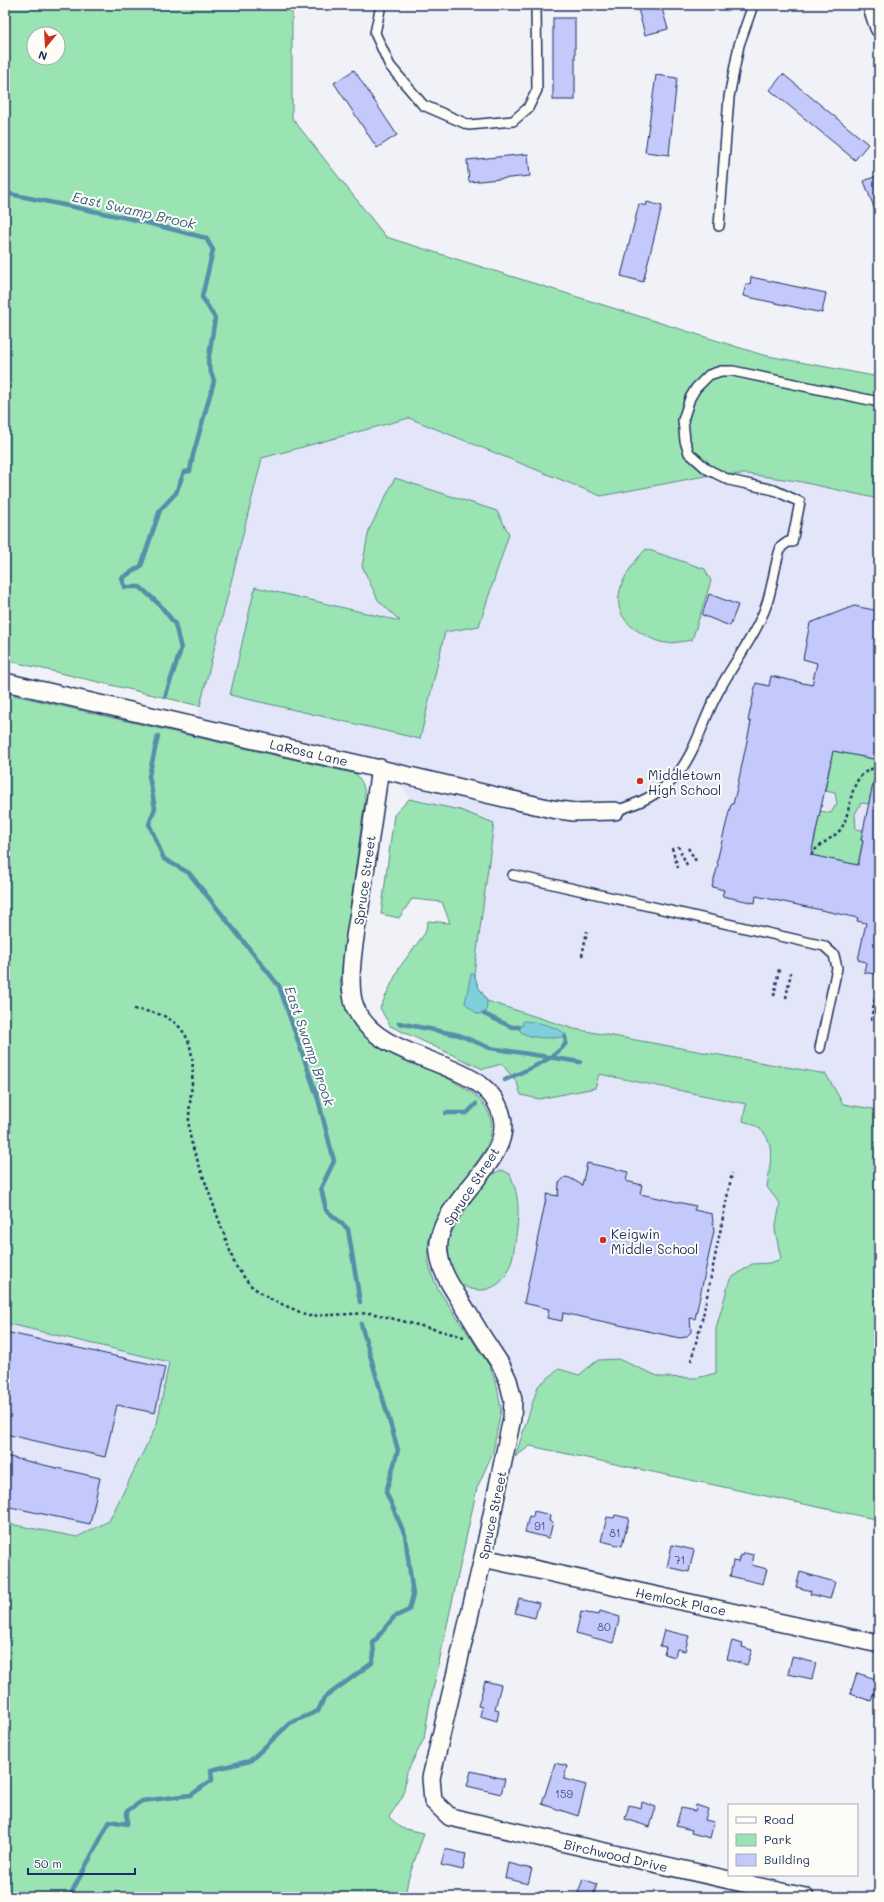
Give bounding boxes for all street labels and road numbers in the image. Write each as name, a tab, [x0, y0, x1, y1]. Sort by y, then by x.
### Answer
street label: LaRosa Lane	[268, 735, 350, 769]
street label: Spruce Street	[349, 834, 379, 926]
street label: Spruce Street	[439, 1143, 503, 1228]
street label: Spruce Street	[474, 1469, 510, 1561]
street label: Hemlock Place	[634, 1583, 728, 1619]
street label: Birchwood Drive	[563, 1835, 669, 1875]

